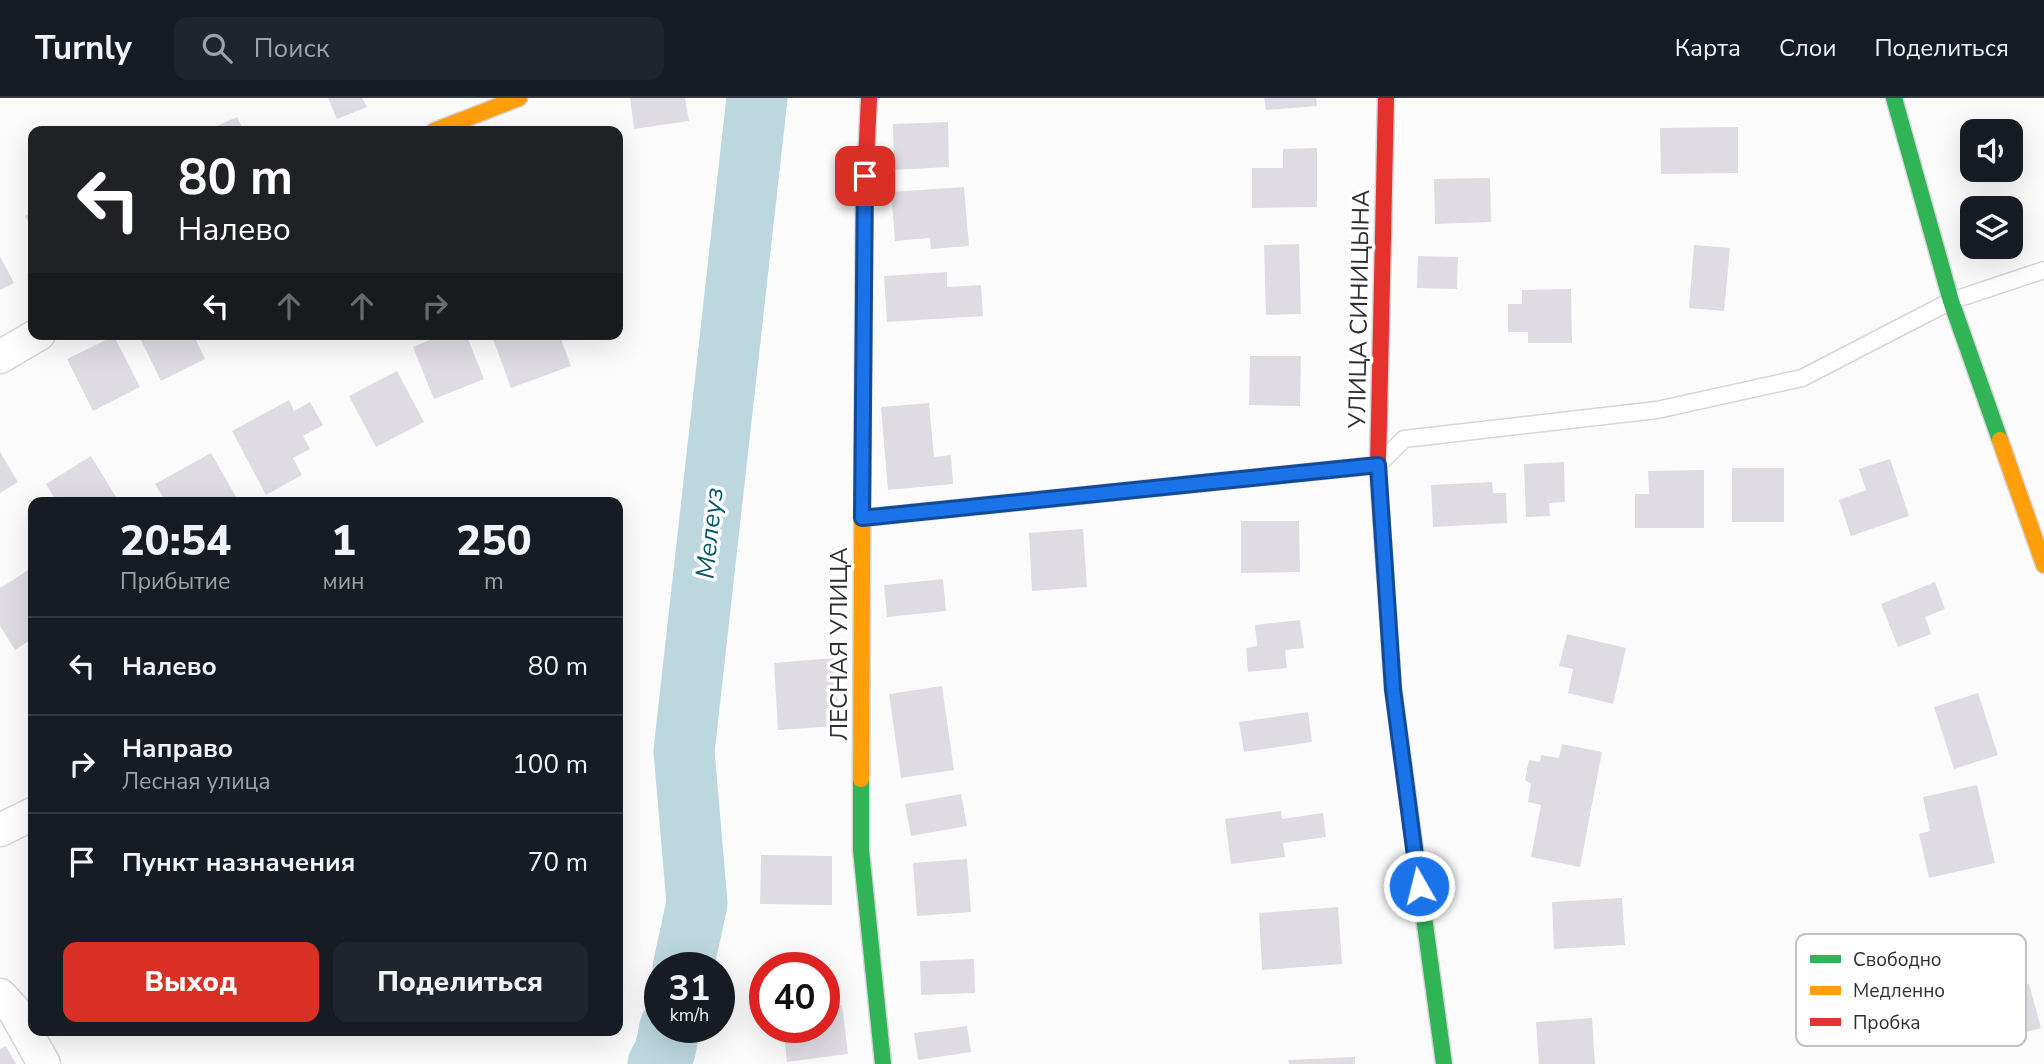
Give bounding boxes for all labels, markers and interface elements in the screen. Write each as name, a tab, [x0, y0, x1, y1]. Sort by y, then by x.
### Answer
search box	[174, 17, 664, 80]
text: Turnly	[35, 26, 132, 71]
icon: search	[198, 29, 236, 67]
text: Поиск	[254, 31, 329, 66]
text: Карта	[1675, 32, 1741, 64]
text: Слои	[1779, 32, 1836, 64]
text: Поделиться	[1874, 32, 2009, 64]
map controls	[1960, 119, 2023, 259]
button: sound	[1960, 119, 2023, 182]
text: 80 m	[178, 144, 293, 211]
pin	[835, 146, 895, 206]
icon: left	[63, 154, 154, 245]
icon: arrive	[846, 157, 884, 195]
street label: УЛИЦА СИНИЦЫНА	[1341, 189, 1377, 430]
button: layers	[1960, 196, 2023, 259]
text: Налево	[178, 208, 291, 251]
icon: left	[197, 287, 235, 325]
icon: ahead	[270, 287, 308, 325]
icon: ahead	[343, 287, 381, 325]
icon: right	[416, 287, 454, 325]
water label: Мелеуз	[687, 486, 732, 580]
text: 20:54	[119, 513, 231, 570]
text: 1	[331, 513, 356, 570]
text: 250	[456, 513, 532, 570]
street label: ЛЕСНАЯ УЛИЦА	[823, 547, 855, 741]
text: Прибытие	[120, 566, 230, 597]
text: мин	[323, 566, 365, 597]
text: m	[484, 566, 504, 597]
icon: left	[63, 647, 101, 685]
text: Налево	[122, 649, 217, 684]
text: 80 m	[528, 649, 588, 684]
text: Направо	[122, 731, 233, 766]
icon: right	[63, 745, 101, 783]
text: 100 m	[512, 747, 588, 782]
text: Лесная улица	[122, 766, 271, 797]
icon: arrive	[63, 843, 101, 881]
text: Пункт назначения	[122, 845, 355, 880]
text: 70 m	[528, 845, 588, 880]
position arrow	[1382, 849, 1456, 923]
legend	[1796, 934, 2026, 1046]
button: Выход	[63, 942, 319, 1022]
button: Поделиться	[333, 942, 588, 1022]
text: Свободно	[1853, 947, 1942, 973]
speed limit sign: 40	[749, 952, 840, 1043]
text: 31	[668, 965, 711, 1012]
text: Медленно	[1853, 978, 1945, 1004]
text: km/h	[670, 1003, 709, 1027]
text: Пробка	[1853, 1010, 1920, 1036]

